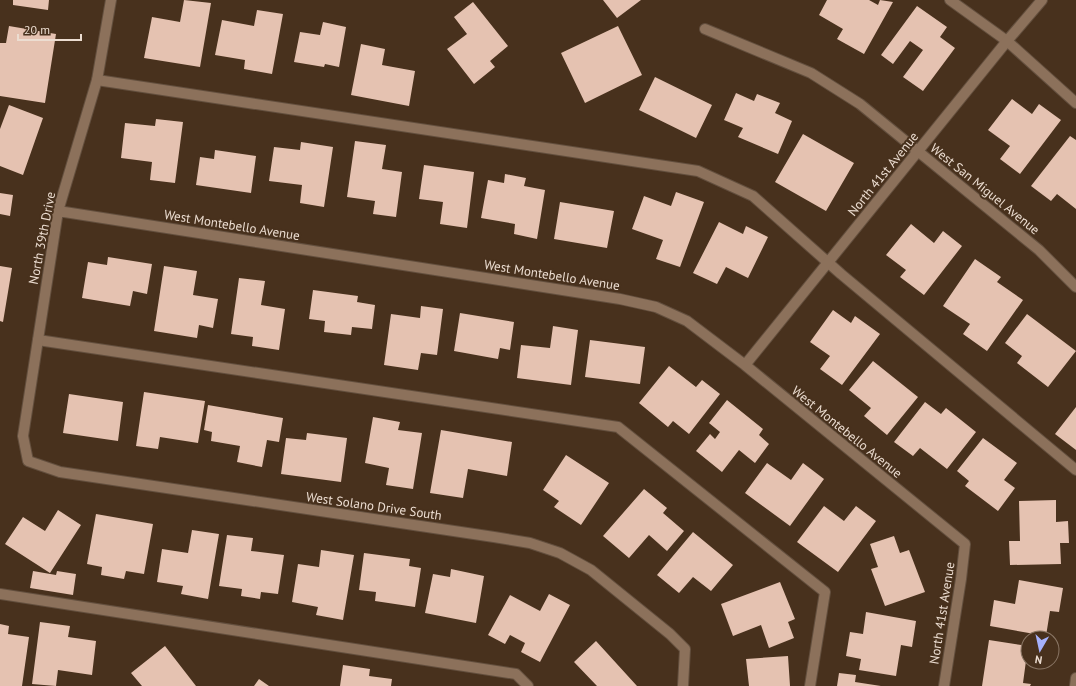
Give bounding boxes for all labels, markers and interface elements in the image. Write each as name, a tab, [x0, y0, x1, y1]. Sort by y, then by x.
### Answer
scale bar	[18, 16, 81, 42]
text: 20 m	[24, 22, 50, 37]
street label: North 41st Avenue	[844, 129, 922, 219]
street label: West San Miguel Avenue	[927, 140, 1043, 238]
street label: North 39th Drive	[25, 190, 59, 286]
street label: West Montebello Avenue	[163, 206, 301, 244]
street label: West Montebello Avenue	[483, 256, 621, 294]
street label: West Montebello Avenue	[788, 382, 906, 482]
street label: West Solano Drive South	[305, 488, 443, 524]
street label: North 41st Avenue	[926, 561, 958, 665]
north arrow	[1020, 630, 1060, 670]
text: N	[1034, 652, 1043, 667]

